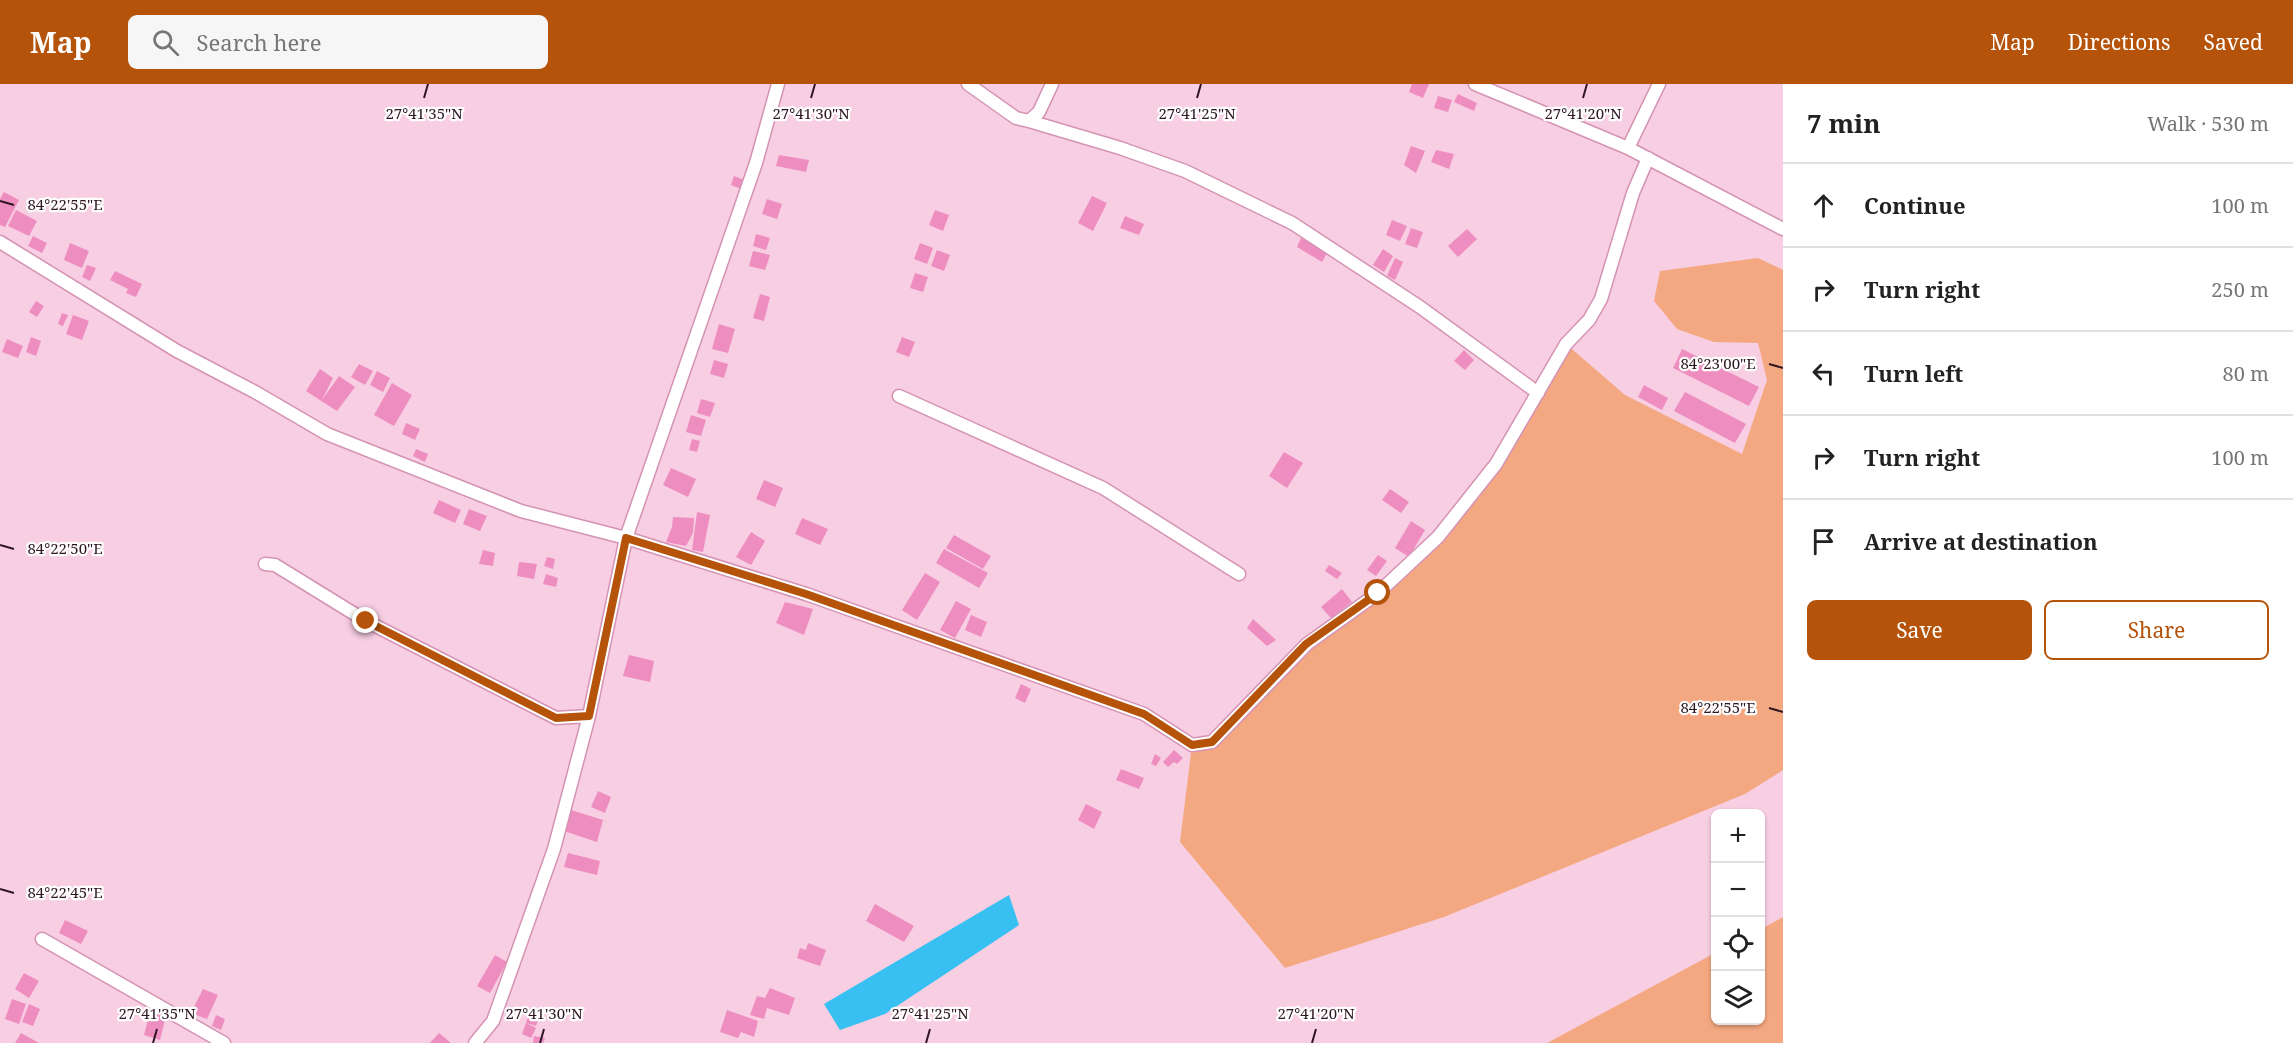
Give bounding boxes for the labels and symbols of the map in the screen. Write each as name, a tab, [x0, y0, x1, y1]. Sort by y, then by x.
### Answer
text: 27°41'35"N	[385, 103, 463, 123]
text: 27°41'30"N	[772, 103, 850, 123]
text: 27°41'25"N	[1158, 103, 1236, 123]
text: 27°41'20"N	[1544, 103, 1622, 123]
text: 84°22'55"E	[27, 194, 103, 214]
text: 84°23'00"E	[1680, 353, 1756, 373]
text: 84°22'50"E	[27, 538, 103, 558]
route start	[1364, 579, 1390, 605]
route end	[352, 607, 378, 633]
text: 84°22'55"E	[1680, 697, 1756, 717]
text: 84°22'45"E	[27, 882, 103, 902]
text: 27°41'35"N	[118, 1003, 196, 1023]
text: 27°41'30"N	[505, 1003, 583, 1023]
text: 27°41'25"N	[891, 1003, 969, 1023]
text: 27°41'20"N	[1277, 1003, 1355, 1023]

